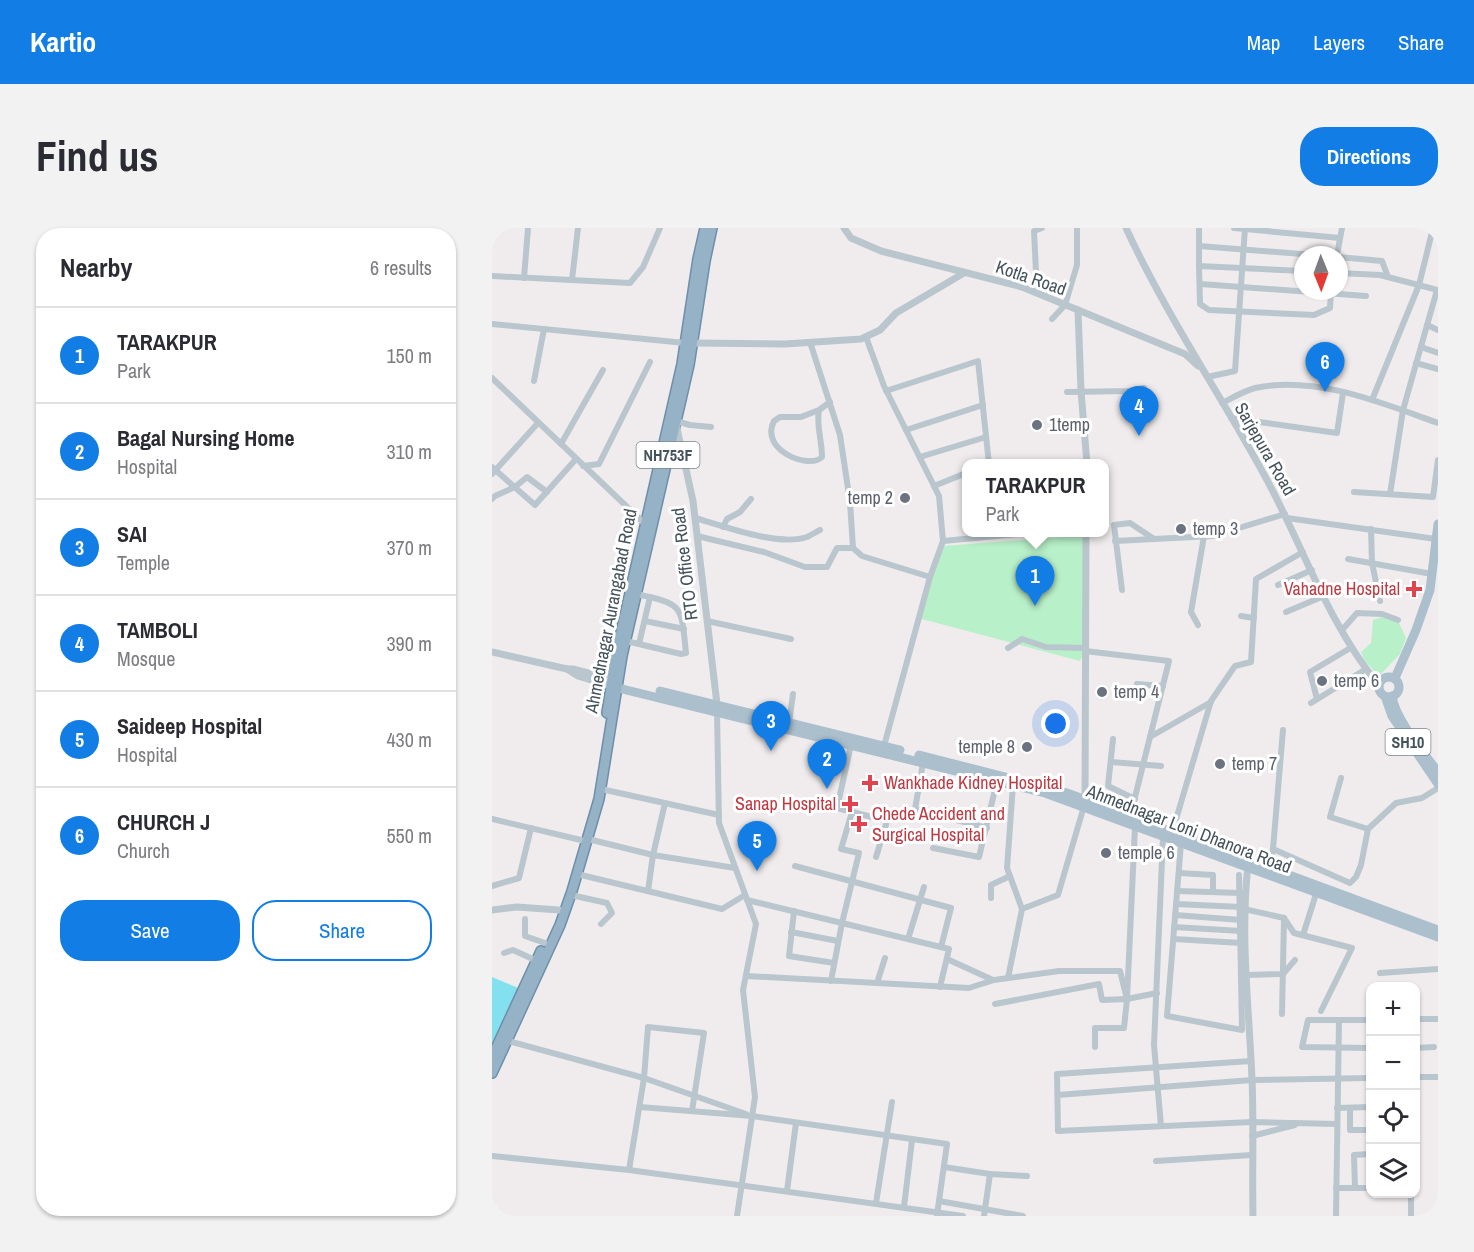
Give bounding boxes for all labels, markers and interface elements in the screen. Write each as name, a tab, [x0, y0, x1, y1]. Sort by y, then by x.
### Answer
text: Kartio	[30, 23, 96, 61]
text: Map	[1247, 28, 1280, 57]
text: Layers	[1313, 28, 1365, 57]
text: Share	[1398, 28, 1444, 57]
button: Directions	[1300, 127, 1438, 186]
text: Find us	[36, 128, 158, 184]
north arrow	[1294, 246, 1348, 300]
text: Nearby	[60, 250, 132, 285]
text: 6 results	[370, 254, 432, 281]
street label: Kotla Road	[993, 254, 1070, 301]
text: TARAKPUR	[117, 327, 217, 357]
text: 1	[75, 342, 84, 369]
text: 150 m	[386, 342, 432, 369]
pin: 6	[1306, 342, 1344, 392]
text: Park	[117, 357, 151, 384]
pin: 4	[1120, 386, 1158, 436]
street label: Sarjepura Road	[1229, 398, 1302, 500]
place label: 1temp	[1049, 412, 1090, 437]
marker: 1temp	[1030, 418, 1044, 432]
text: Bagal Nursing Home	[117, 423, 294, 453]
text: 2	[75, 438, 84, 465]
text: 310 m	[386, 438, 432, 465]
road number: NH753F	[636, 442, 699, 468]
text: Hospital	[117, 453, 177, 480]
popup	[962, 459, 1109, 537]
text: TARAKPUR	[986, 470, 1085, 500]
place label: temp 2	[848, 485, 893, 510]
marker: temp 2	[898, 491, 912, 505]
text: Park	[986, 500, 1019, 527]
street label: RTO Office Road	[665, 506, 704, 622]
street label: Ahmednagar Aurangabad Road	[578, 507, 643, 716]
place label: temp 3	[1193, 516, 1238, 541]
text: SAI	[117, 519, 147, 549]
marker: temp 3	[1174, 522, 1188, 536]
text: 3	[75, 534, 84, 561]
text: 370 m	[386, 534, 432, 561]
text: Temple	[117, 549, 170, 576]
pin: 1	[1016, 556, 1054, 606]
place label: Vahadne Hospital	[1284, 576, 1400, 601]
marker: Vahadne Hospital	[1405, 580, 1423, 598]
text: TAMBOLI	[117, 615, 198, 645]
text: 4	[75, 630, 84, 657]
text: 390 m	[386, 630, 432, 657]
text: Mosque	[117, 645, 175, 672]
place label: temp 6	[1334, 668, 1379, 693]
marker: temp 6	[1315, 674, 1329, 688]
place label: temp 4	[1114, 679, 1159, 704]
marker: temp 4	[1095, 685, 1109, 699]
pin: 3	[752, 702, 790, 751]
your location	[1041, 709, 1070, 738]
text: Saideep Hospital	[117, 711, 262, 741]
text: 5	[75, 726, 84, 753]
text: 430 m	[386, 726, 432, 753]
road number: SH10	[1386, 729, 1430, 755]
place label: temple 8	[958, 734, 1015, 759]
pin: 2	[808, 740, 846, 789]
marker: temple 8	[1020, 740, 1034, 754]
text: Hospital	[117, 741, 177, 768]
place label: temp 7	[1232, 751, 1277, 776]
marker: temp 7	[1213, 757, 1227, 771]
place label: Wankhade Kidney Hospital	[884, 770, 1062, 795]
marker: Wankhade Kidney Hospital	[861, 774, 879, 792]
street label: Ahmednagar Loni Dhanora Road	[1082, 778, 1295, 879]
place label: Sanap Hospital	[735, 791, 836, 816]
marker: Sanap Hospital	[841, 795, 859, 813]
place label: Chede Accident and Surgical Hospital	[872, 801, 1005, 847]
text: CHURCH J	[117, 807, 210, 837]
marker: Chede Accident and Surgical Hospital	[850, 815, 868, 833]
text: 6	[75, 822, 84, 849]
text: 550 m	[386, 822, 432, 849]
pin: 5	[738, 822, 776, 871]
text: Church	[117, 837, 170, 864]
place label: temple 6	[1118, 840, 1175, 865]
marker: temple 6	[1099, 846, 1113, 860]
button: Save	[60, 900, 240, 961]
button: Share	[252, 900, 432, 961]
map controls	[1366, 982, 1420, 1198]
button: +	[1366, 982, 1420, 1036]
button: −	[1366, 1036, 1420, 1090]
button: locate	[1366, 1090, 1420, 1144]
button: layers	[1366, 1144, 1420, 1198]

